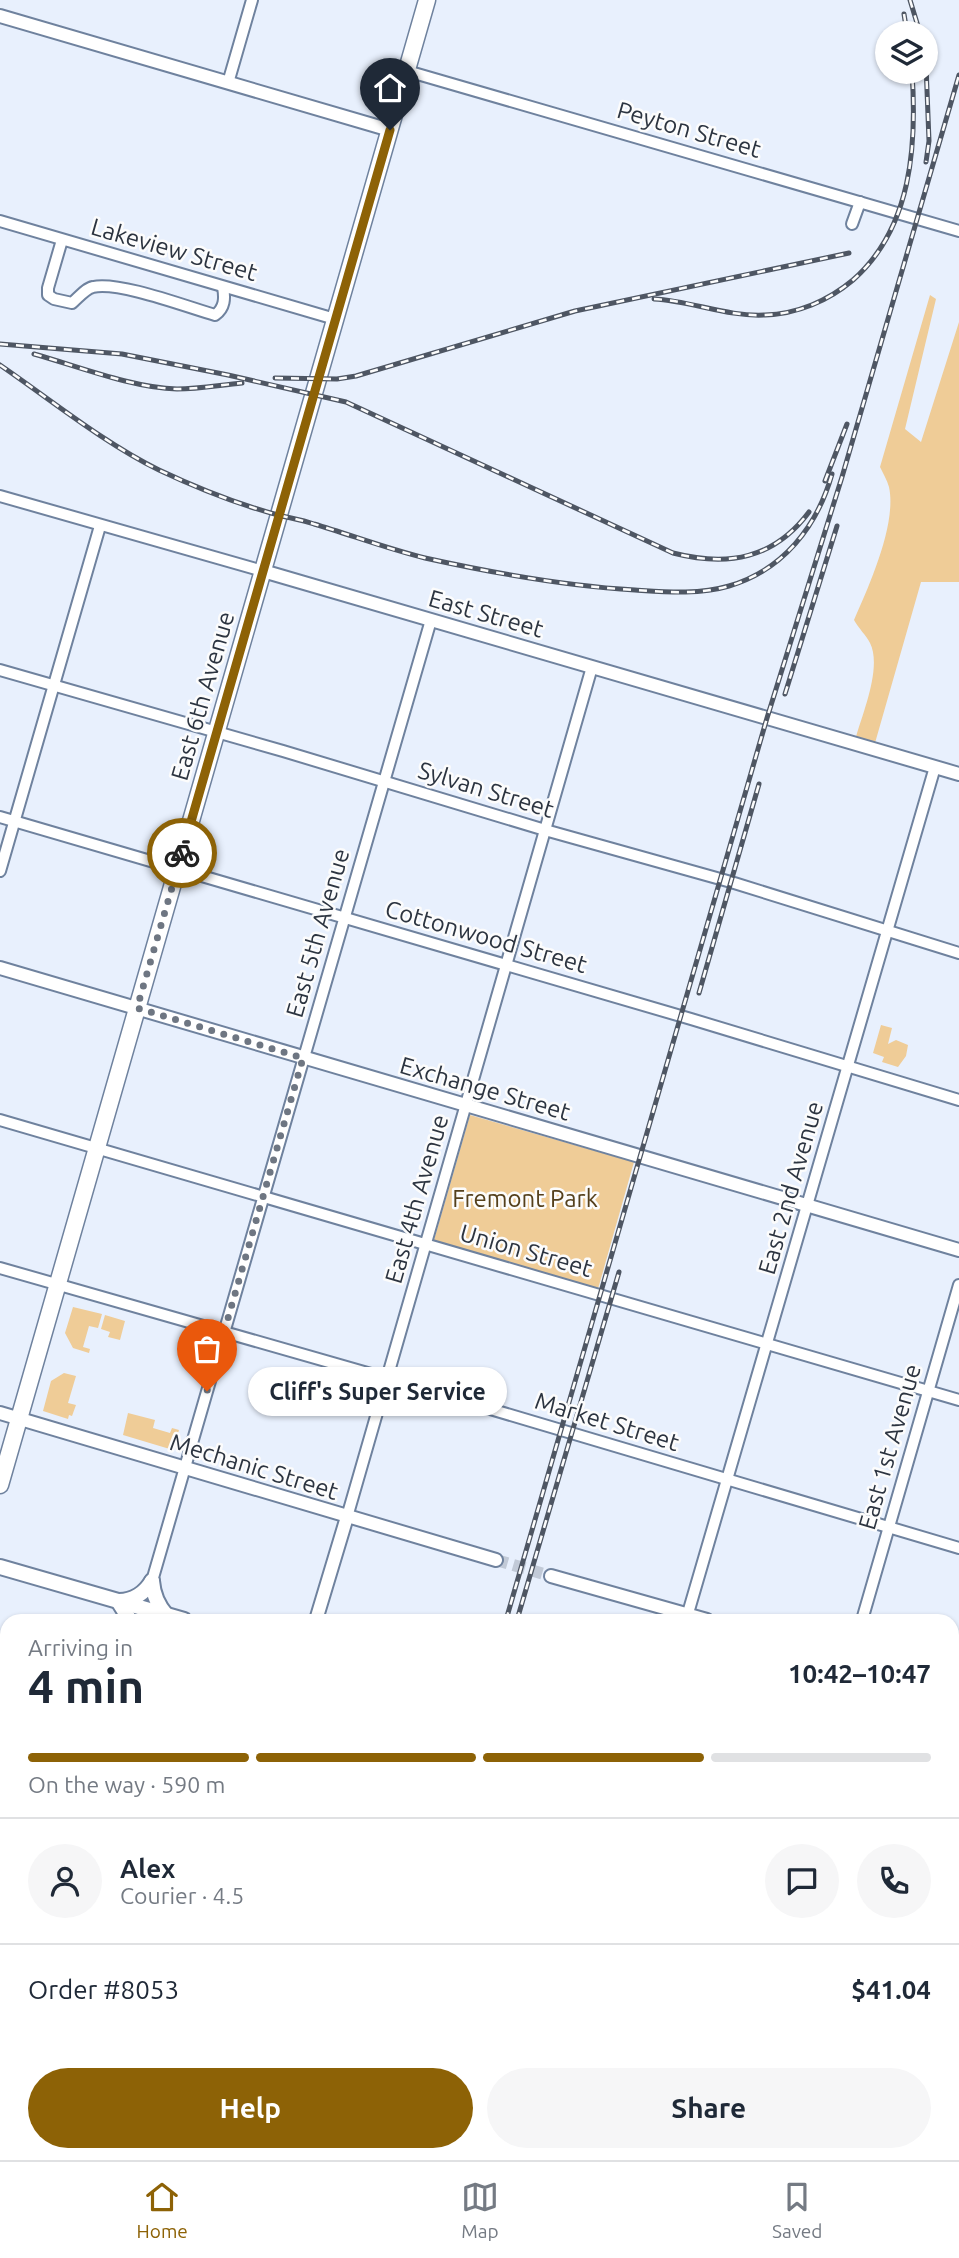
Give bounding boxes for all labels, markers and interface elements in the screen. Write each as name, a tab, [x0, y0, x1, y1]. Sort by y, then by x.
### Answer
map controls	[875, 21, 938, 84]
button: layers	[875, 21, 938, 84]
pin	[360, 58, 420, 130]
icon: home	[371, 69, 409, 107]
street label: Peyton Street	[614, 96, 765, 163]
street label: Lakeview Street	[88, 213, 261, 286]
street label: East Street	[426, 584, 547, 643]
street label: East 6th Avenue	[166, 608, 239, 783]
street label: Sylvan Street	[415, 756, 558, 823]
courier	[147, 818, 217, 888]
icon: bike	[163, 834, 201, 872]
street label: East 5th Avenue	[281, 845, 354, 1020]
street label: Cottonwood Street	[382, 895, 591, 978]
street label: Exchange Street	[397, 1051, 574, 1126]
street label: East 2nd Avenue	[753, 1098, 828, 1278]
street label: East 4th Avenue	[380, 1111, 453, 1286]
park label: Fremont Park	[452, 1185, 598, 1212]
street label: Union Street	[457, 1219, 596, 1282]
pin	[177, 1319, 237, 1391]
icon: bag	[188, 1330, 226, 1368]
street label: East 1st Avenue	[853, 1361, 926, 1533]
callout: Cliff's Super Service	[249, 1366, 508, 1416]
text: Cliff's Super Service	[269, 1379, 486, 1404]
street label: Market Street	[532, 1387, 683, 1456]
street label: Mechanic Street	[167, 1428, 342, 1505]
text: Arriving in	[28, 1635, 133, 1660]
text: 10:42–10:47	[788, 1659, 931, 1688]
text: 4 min	[28, 1660, 144, 1712]
text: On the way · 590 m	[28, 1772, 225, 1797]
button: person	[28, 1844, 102, 1918]
button: chat	[765, 1844, 839, 1918]
button: phone	[857, 1844, 931, 1918]
text: Alex	[120, 1854, 175, 1883]
text: Courier · 4.5	[120, 1883, 244, 1908]
text: Order #8053	[28, 1975, 179, 2004]
text: $41.04	[851, 1975, 931, 2004]
button: Help	[28, 2068, 473, 2148]
button: Share	[487, 2068, 931, 2148]
tab: Home	[137, 2178, 188, 2242]
tab: Map	[461, 2178, 499, 2242]
tab: Saved	[772, 2178, 822, 2242]

